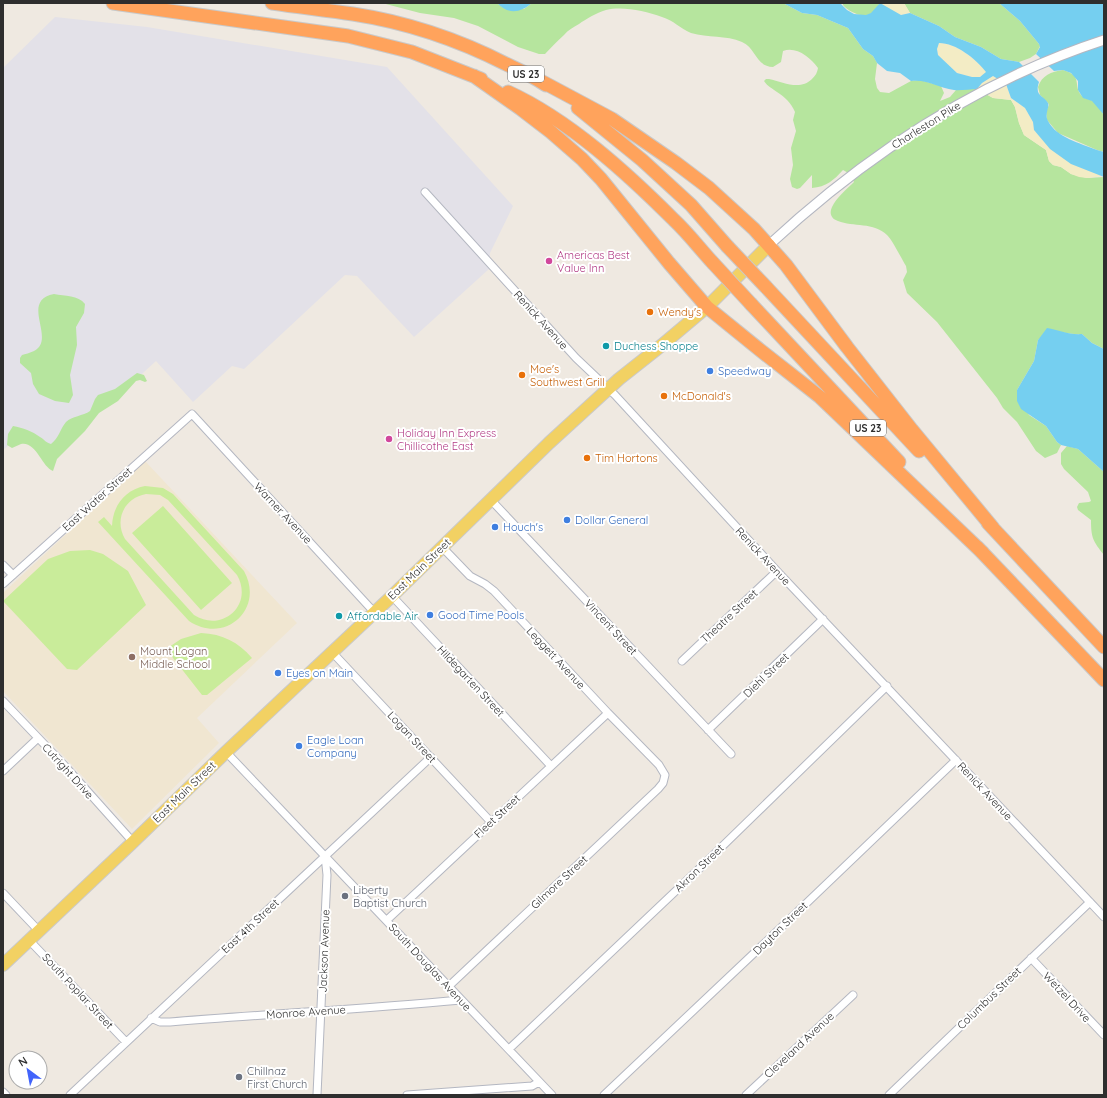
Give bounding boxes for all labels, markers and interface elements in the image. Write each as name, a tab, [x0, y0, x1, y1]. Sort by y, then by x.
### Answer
road number: US 23	[508, 66, 544, 82]
street label: Charleston Pike	[889, 98, 963, 152]
place label: Americas Best Value Inn	[557, 248, 630, 275]
marker: Americas Best Value Inn	[544, 256, 554, 266]
street label: Renick Avenue	[511, 288, 571, 352]
place label: Wendy's	[658, 305, 701, 319]
marker: Wendy's	[645, 307, 655, 317]
place label: Duchess Shoppe	[614, 339, 698, 353]
marker: Duchess Shoppe	[601, 341, 611, 351]
place label: Moe's Southwest Grill	[530, 362, 605, 389]
place label: Speedway	[718, 364, 771, 378]
marker: Speedway	[705, 366, 715, 376]
marker: Moe's Southwest Grill	[517, 370, 527, 380]
place label: McDonald's	[672, 389, 731, 403]
marker: McDonald's	[659, 391, 669, 401]
road number: US 23	[850, 420, 886, 436]
place label: Holiday Inn Express Chillicothe East	[397, 426, 496, 453]
marker: Holiday Inn Express Chillicothe East	[384, 434, 394, 444]
place label: Tim Hortons	[595, 451, 658, 465]
marker: Tim Hortons	[582, 453, 592, 463]
street label: East Water Street	[59, 464, 135, 534]
street label: Warner Avenue	[251, 479, 315, 547]
place label: Dollar General	[575, 513, 648, 527]
marker: Dollar General	[562, 515, 572, 525]
place label: Houch's	[503, 520, 543, 534]
marker: Houch's	[490, 522, 500, 532]
street label: Renick Avenue	[732, 524, 794, 588]
street label: East Main Street	[385, 535, 454, 603]
street label: Theatre Street	[698, 586, 761, 646]
street label: Vincent Street	[582, 596, 641, 658]
place label: Good Time Pools	[438, 608, 524, 622]
place label: Affordable Air	[347, 609, 419, 623]
marker: Good Time Pools	[425, 610, 435, 620]
marker: Affordable Air	[334, 611, 344, 621]
street label: Leggett Avenue	[524, 624, 588, 692]
street label: Hildegarten Street	[434, 642, 508, 720]
place label: Mount Logan Middle School	[140, 644, 210, 671]
street label: Diehl Street	[740, 650, 792, 700]
marker: Mount Logan Middle School	[127, 652, 137, 662]
place label: Eyes on Main	[286, 666, 353, 680]
marker: Eyes on Main	[273, 668, 283, 678]
street label: Logan Street	[385, 708, 440, 766]
place label: Eagle Loan Company	[307, 733, 364, 760]
street label: Cutright Drive	[39, 740, 97, 802]
marker: Eagle Loan Company	[294, 741, 304, 751]
street label: East Main Street	[150, 758, 219, 826]
street label: Renick Avenue	[954, 759, 1016, 823]
street label: Fleet Street	[471, 791, 523, 841]
street label: Akron Street	[671, 841, 727, 895]
street label: Gilmore Street	[528, 852, 590, 912]
place label: Liberty Baptist Church	[353, 883, 427, 910]
marker: Liberty Baptist Church	[340, 891, 350, 901]
street label: East 4th Street	[218, 896, 282, 956]
street label: Dayton Street	[750, 898, 810, 958]
street label: Jackson Avenue	[316, 909, 332, 993]
street label: South Douglas Avenue	[386, 920, 474, 1014]
street label: South Poplar Street	[39, 950, 117, 1032]
street label: Columbus Street	[954, 964, 1024, 1032]
street label: Wetzel Drive	[1040, 969, 1094, 1025]
street label: Monroe Avenue	[266, 1002, 346, 1022]
street label: Cleveland Avenue	[761, 1009, 837, 1081]
north arrow	[8, 1050, 48, 1090]
text: N	[16, 1053, 30, 1070]
place label: Chillnaz First Church	[247, 1064, 307, 1091]
marker: Chillnaz First Church	[234, 1072, 244, 1082]

